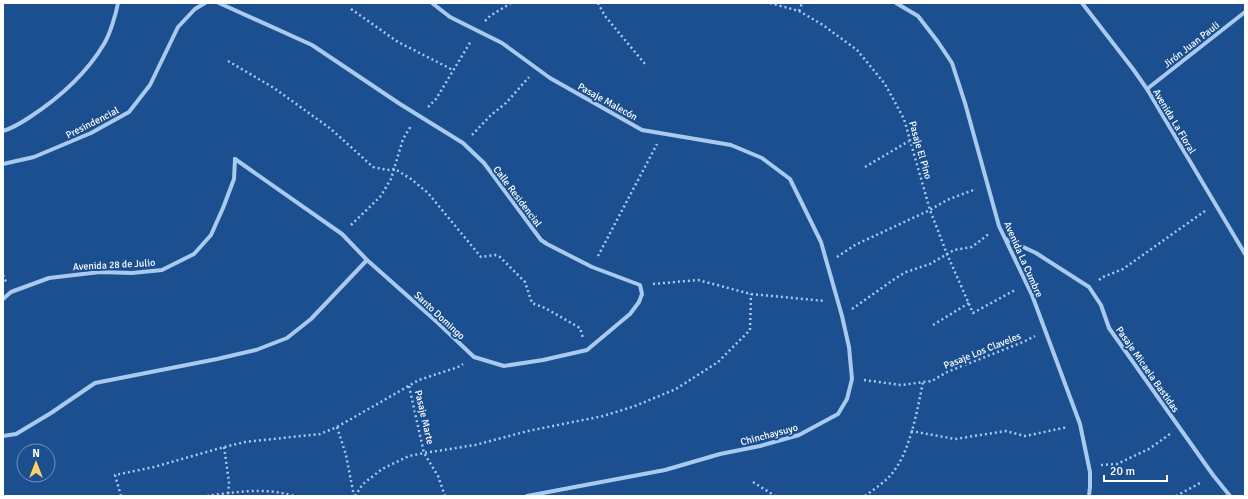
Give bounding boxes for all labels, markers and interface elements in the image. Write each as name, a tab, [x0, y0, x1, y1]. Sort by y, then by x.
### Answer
street label: Jirón Juan Pauli	[1161, 19, 1222, 70]
street label: Pasaje Malecón	[576, 81, 639, 123]
street label: Avenida La Floral	[1150, 87, 1198, 156]
street label: Presindencial	[64, 104, 121, 141]
street label: Pasaje El Pino	[906, 120, 934, 181]
street label: Calle Residencial	[490, 164, 544, 229]
street label: Avenida La Cumbre	[1001, 220, 1045, 299]
street label: Avenida 28 de Julio	[73, 257, 155, 273]
street label: Santo Domingo	[411, 289, 467, 342]
street label: Pasaje Micaela Bastidas	[1113, 324, 1182, 415]
street label: Pasaje Los Claveles	[942, 330, 1023, 372]
street label: Pasaje Marte	[412, 389, 436, 446]
street label: Chinchaysuyo	[739, 422, 799, 448]
north arrow	[16, 443, 56, 483]
text: N	[32, 447, 40, 460]
scale bar	[1104, 457, 1167, 483]
text: 20 m	[1110, 464, 1135, 479]

